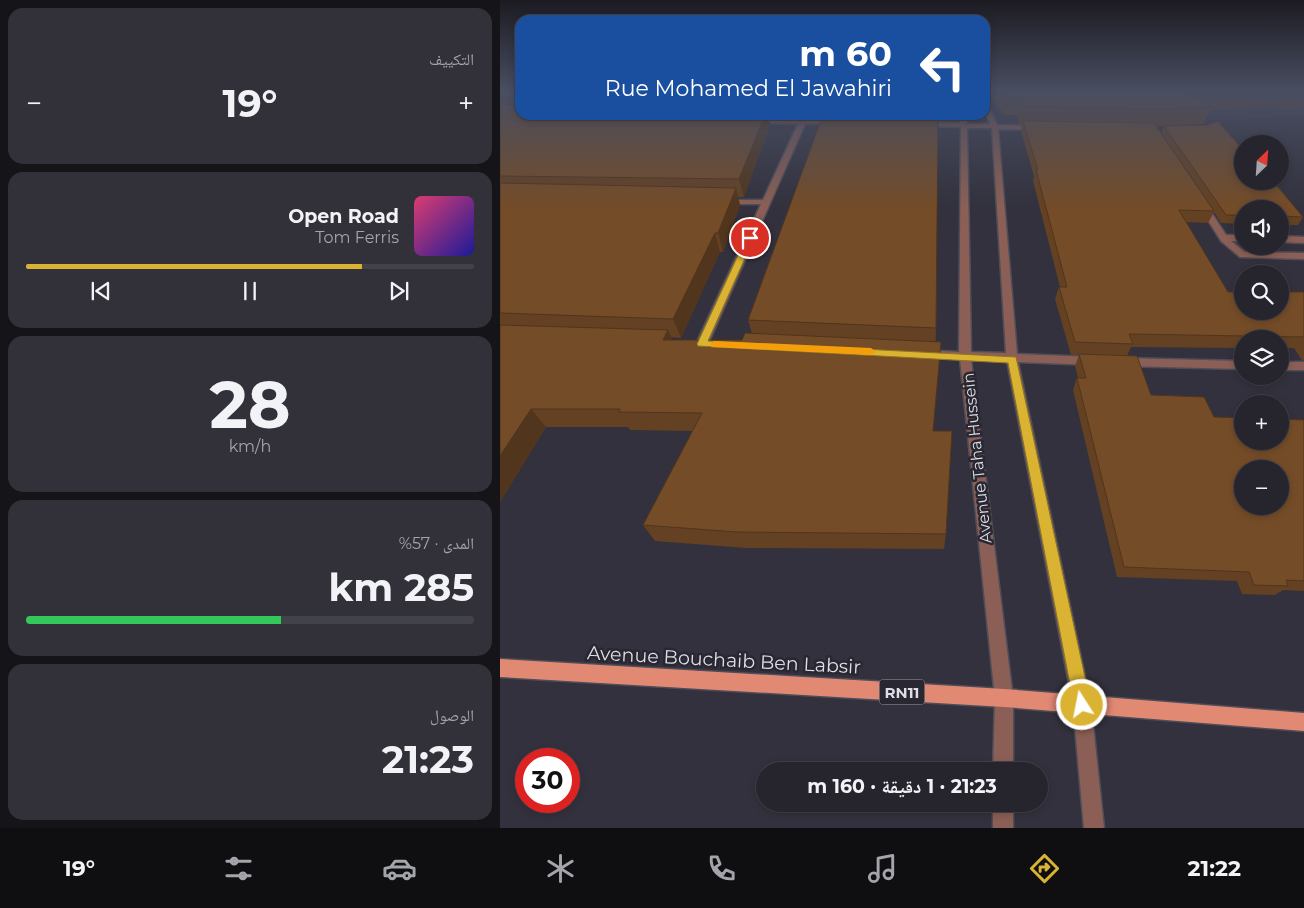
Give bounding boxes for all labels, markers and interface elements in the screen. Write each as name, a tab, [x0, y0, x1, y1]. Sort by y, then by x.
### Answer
text: 60 m	[799, 32, 892, 75]
icon: left	[910, 35, 975, 100]
text: التكييف	[429, 50, 474, 69]
text: Rue Mohamed El Jawahiri	[605, 75, 892, 102]
text: 19°	[223, 80, 278, 127]
text: −	[26, 86, 42, 120]
text: +	[458, 86, 474, 120]
north arrow	[1234, 135, 1289, 190]
map controls	[1234, 135, 1289, 515]
button: sound	[1234, 200, 1289, 255]
text: Open Road	[288, 205, 399, 228]
pin	[729, 217, 771, 259]
icon: arrive	[736, 224, 764, 252]
text: Tom Ferris	[315, 228, 399, 247]
button: search	[1234, 265, 1289, 320]
icon: previous	[87, 277, 115, 305]
icon: pause	[236, 277, 264, 305]
icon: next	[385, 277, 413, 305]
button: layers	[1234, 330, 1289, 385]
text: 28	[209, 365, 291, 444]
street label: Avenue Taha Hussein	[959, 372, 995, 544]
button: +	[1234, 395, 1289, 450]
text: km/h	[229, 437, 271, 456]
button: −	[1234, 460, 1289, 515]
text: المدى · 57%	[399, 534, 474, 553]
text: 285 km	[328, 564, 474, 611]
street label: Avenue Bouchaib Ben Labsir	[586, 641, 862, 679]
position arrow	[1055, 678, 1107, 730]
road number: RN11	[880, 680, 924, 704]
text: الوصول	[430, 706, 474, 725]
text: 21:23	[382, 736, 474, 783]
speed limit sign: 30	[515, 748, 580, 813]
text: 21:23 · 1 دقيقة · 160 m	[807, 775, 997, 798]
icon: filters	[221, 851, 256, 886]
icon: car	[382, 851, 417, 886]
icon: climate	[543, 851, 578, 886]
icon: phone	[704, 851, 739, 886]
icon: music	[865, 851, 900, 886]
icon: directions	[1027, 851, 1062, 886]
text: 19°	[63, 855, 95, 882]
text: 21:22	[1188, 855, 1241, 882]

